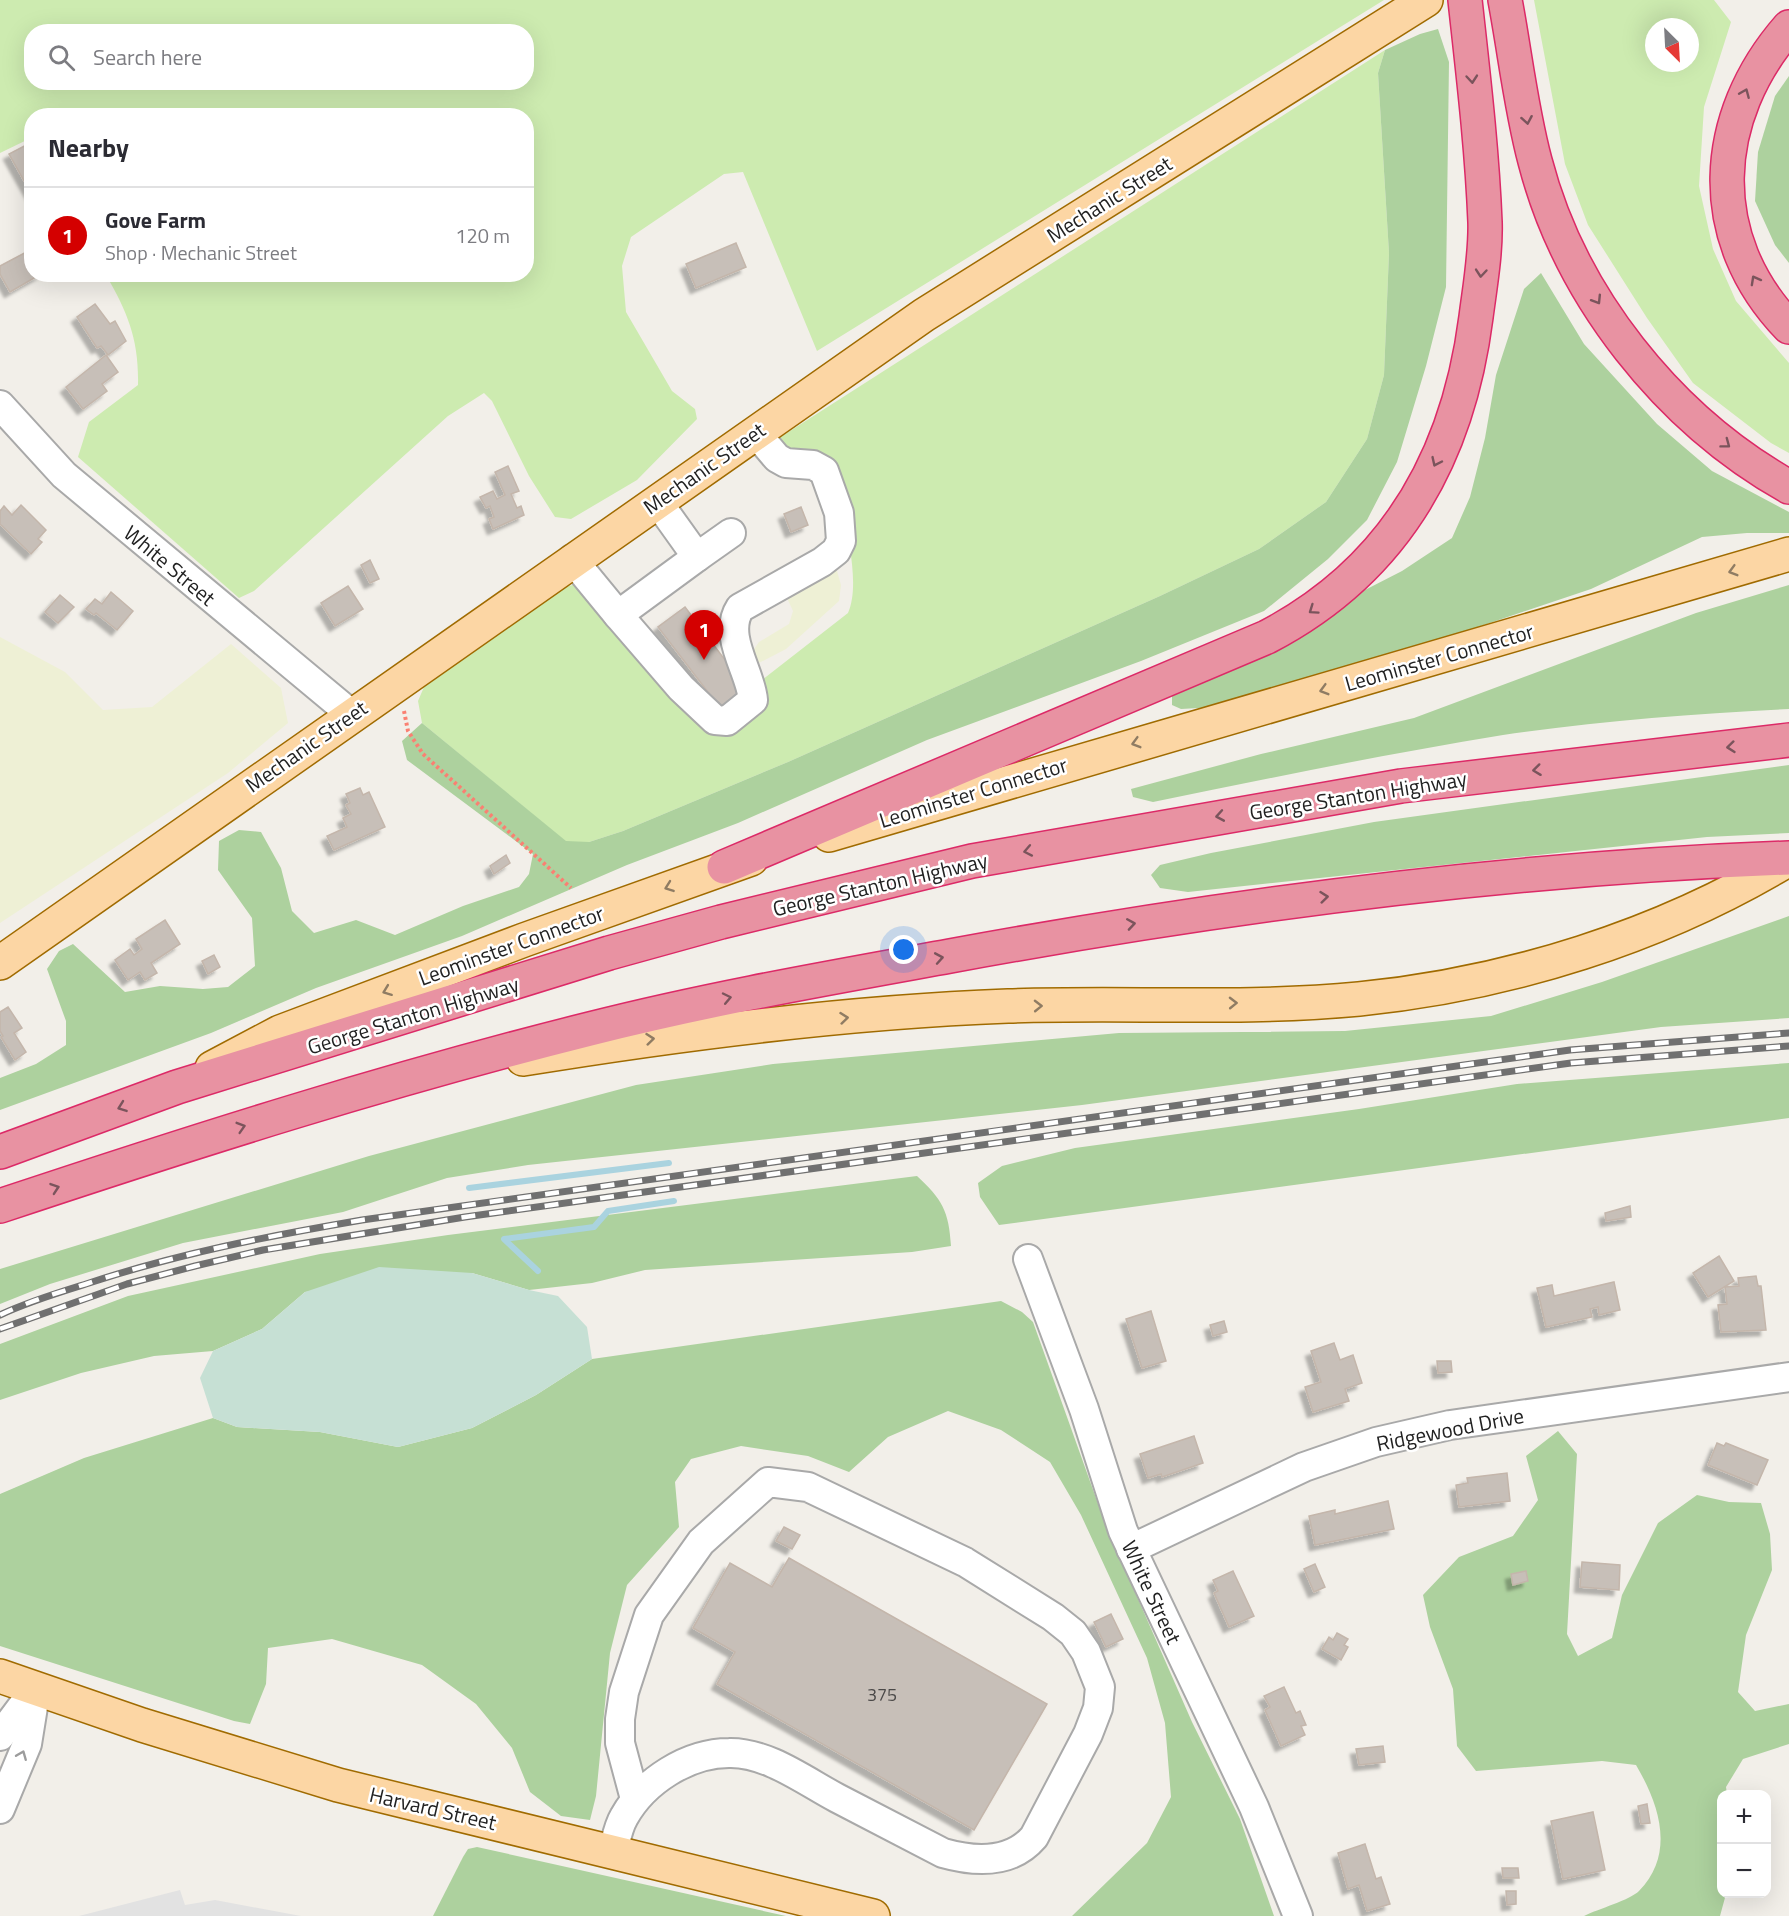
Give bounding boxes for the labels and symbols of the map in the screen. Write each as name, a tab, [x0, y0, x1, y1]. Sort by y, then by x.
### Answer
north arrow	[1645, 18, 1699, 72]
one-way arrow	[1465, 74, 1478, 83]
one-way arrow	[1738, 89, 1750, 100]
one-way arrow	[1520, 115, 1532, 124]
street label: Mechanic Street	[1040, 147, 1179, 250]
one-way arrow	[1475, 269, 1488, 278]
one-way arrow	[1751, 276, 1762, 287]
one-way arrow	[1590, 294, 1601, 304]
street label: Mechanic Street	[636, 414, 772, 522]
one-way arrow	[1720, 437, 1731, 448]
one-way arrow	[1432, 455, 1444, 466]
street label: White Street	[117, 517, 223, 613]
one-way arrow	[1728, 564, 1739, 576]
one-way arrow	[1309, 603, 1320, 614]
pin: 1	[684, 610, 724, 660]
street label: Leominster Connector	[1341, 615, 1537, 699]
one-way arrow	[1319, 683, 1330, 695]
street label: Mechanic Street	[238, 692, 374, 800]
one-way arrow	[1131, 736, 1142, 748]
one-way arrow	[1726, 740, 1735, 752]
street label: Leominster Connector	[875, 748, 1071, 836]
street label: George Stanton Highway	[1247, 762, 1469, 828]
one-way arrow	[1533, 763, 1542, 775]
one-way arrow	[1215, 809, 1224, 821]
street label: George Stanton Highway	[769, 844, 991, 924]
one-way arrow	[1023, 844, 1033, 857]
one-way arrow	[664, 880, 675, 892]
one-way arrow	[1320, 891, 1329, 904]
street label: Leominster Connector	[414, 897, 608, 993]
one-way arrow	[1126, 918, 1136, 931]
your location	[889, 935, 918, 964]
one-way arrow	[934, 952, 944, 965]
street label: George Stanton Highway	[303, 968, 523, 1062]
one-way arrow	[383, 984, 394, 996]
one-way arrow	[722, 992, 732, 1005]
one-way arrow	[1229, 997, 1238, 1009]
one-way arrow	[1034, 1000, 1043, 1012]
one-way arrow	[839, 1012, 848, 1025]
one-way arrow	[645, 1034, 655, 1046]
one-way arrow	[117, 1100, 127, 1113]
one-way arrow	[235, 1122, 246, 1134]
one-way arrow	[49, 1182, 60, 1195]
street label: Ridgewood Drive	[1373, 1399, 1527, 1459]
street label: White Street	[1114, 1535, 1190, 1650]
house number: 375	[867, 1681, 897, 1708]
one-way arrow	[15, 1750, 27, 1761]
street label: Harvard Street	[366, 1778, 500, 1838]

